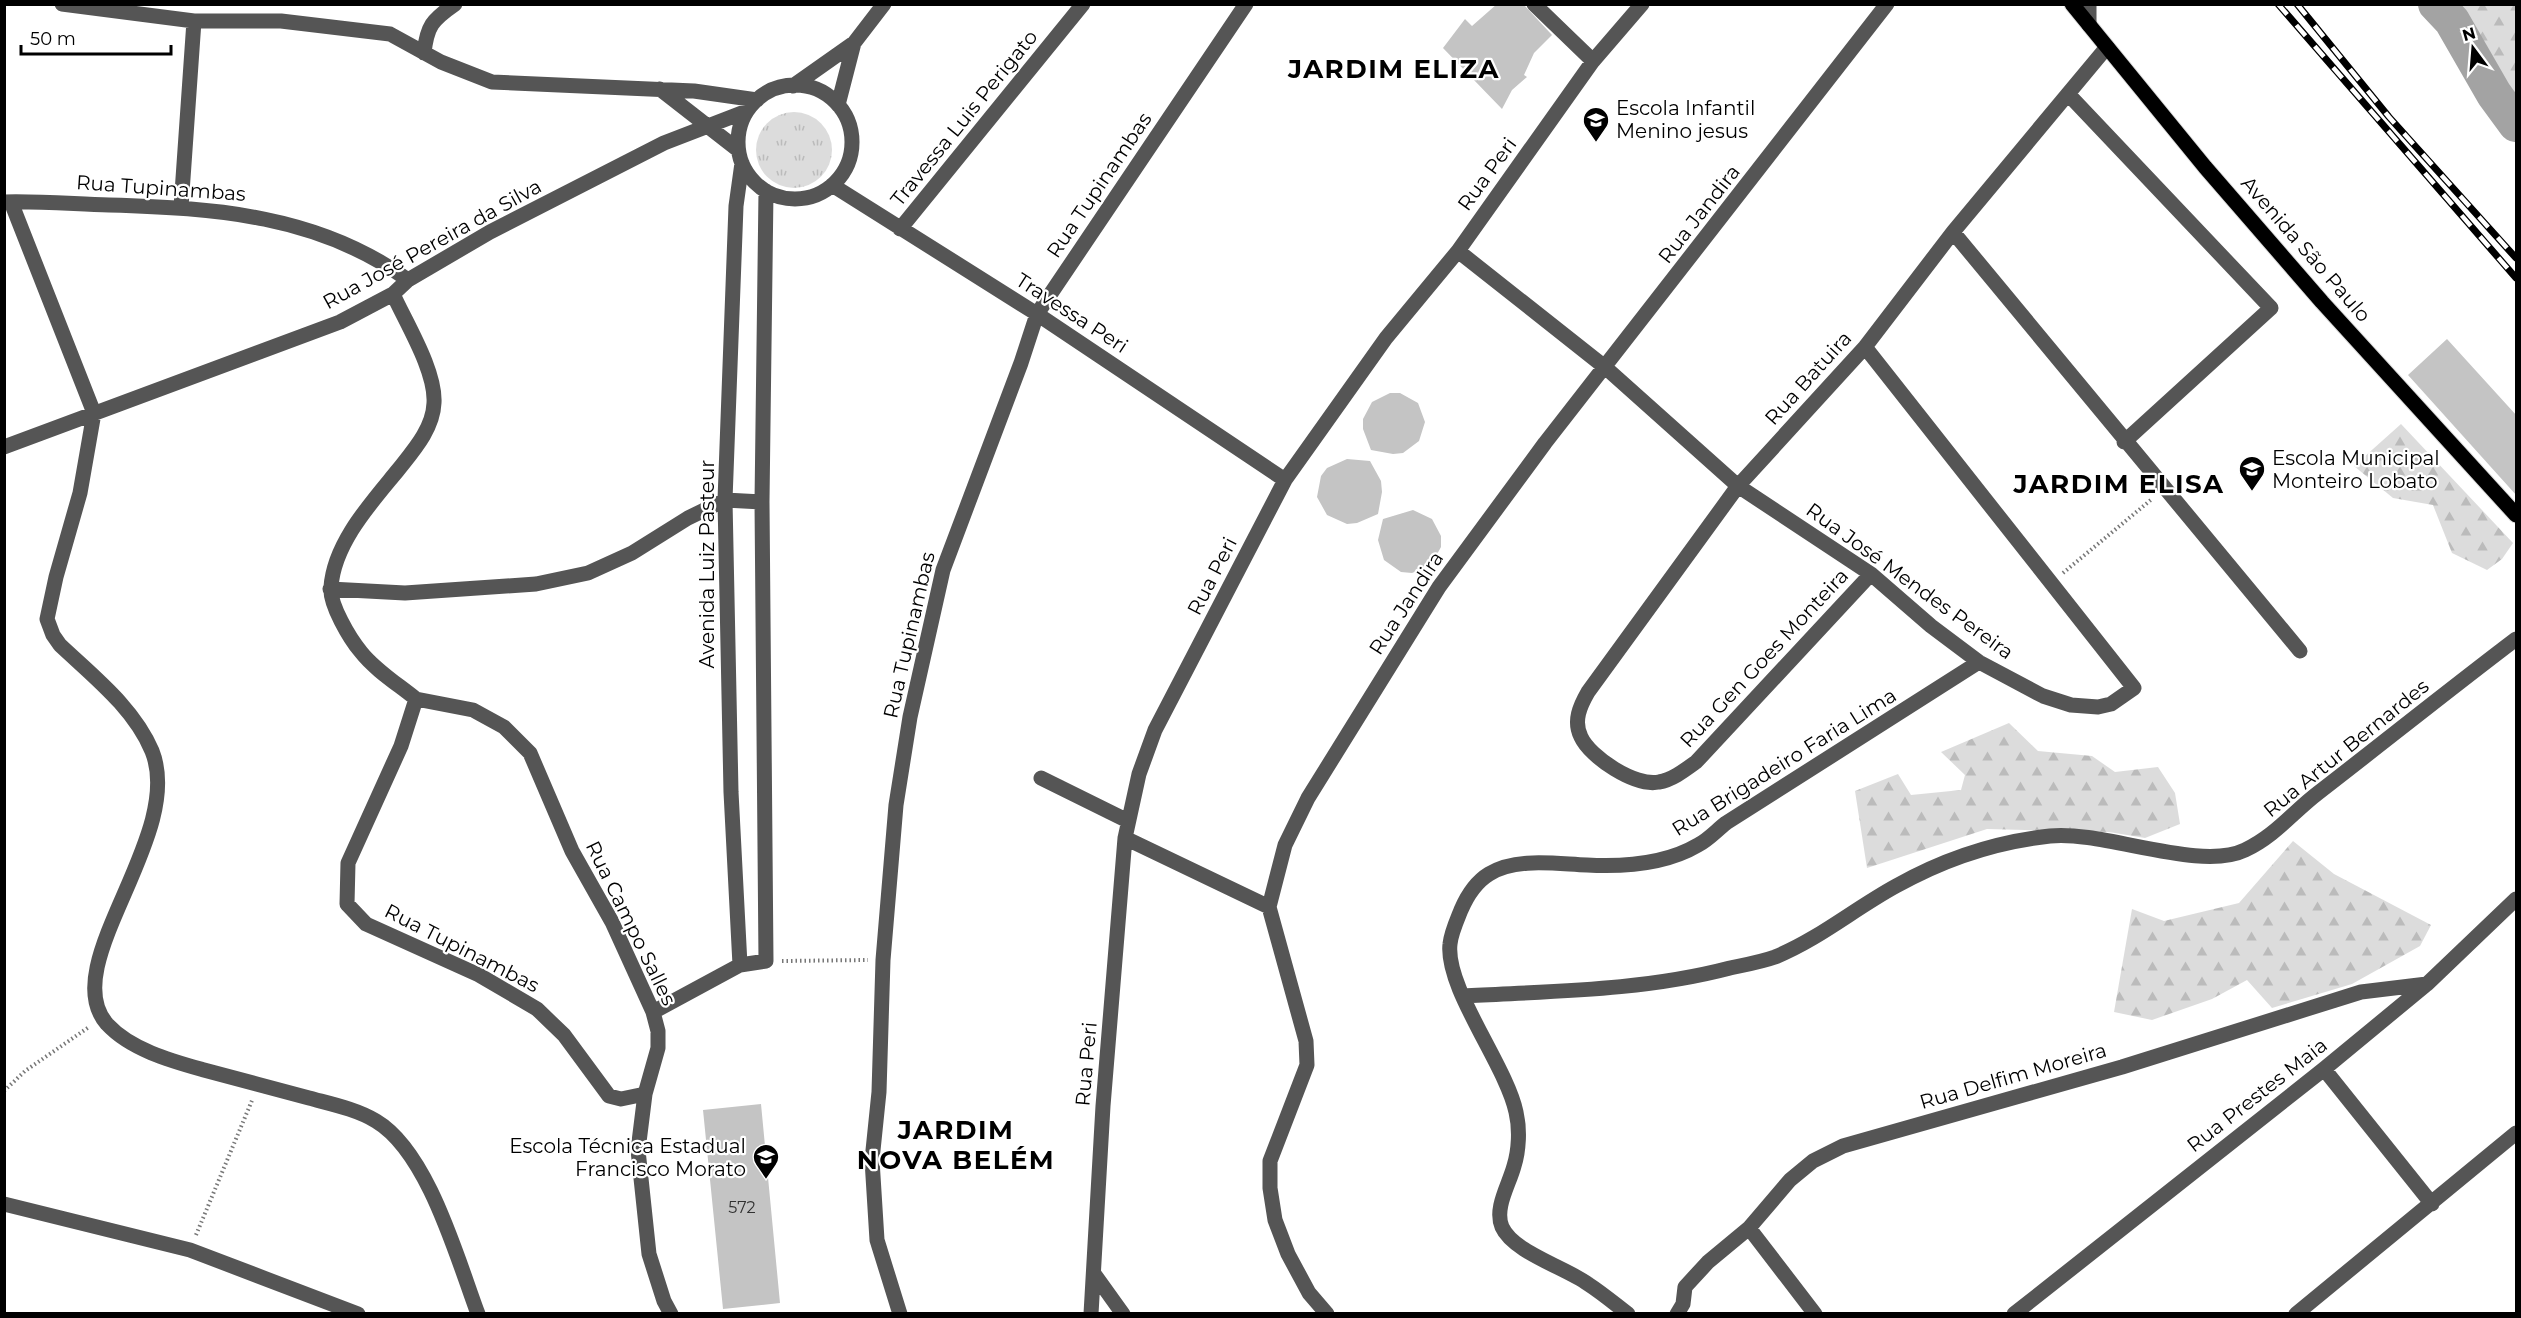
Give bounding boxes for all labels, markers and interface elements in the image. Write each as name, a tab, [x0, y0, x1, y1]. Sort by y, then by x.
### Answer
scale bar	[21, 18, 171, 56]
north arrow	[2443, 18, 2503, 78]
text: N	[2460, 23, 2478, 45]
street label: Travessa Luis Perigato	[885, 25, 1043, 211]
text: 50 m	[30, 28, 76, 50]
district label: JARDIM ELIZA	[1287, 53, 1500, 85]
place label: Escola Infantil Menino jesus	[1616, 96, 1755, 143]
school or university icon: Escola Infantil Menino jesus	[1581, 105, 1611, 143]
street label: Rua Tupinambas	[1041, 108, 1157, 262]
street label: Rua Peri	[1452, 133, 1522, 215]
street label: Rua Jandira	[1653, 160, 1745, 268]
street label: Rua Tupinambas	[75, 170, 247, 206]
street label: Avenida São Paulo	[2236, 171, 2376, 327]
street label: Rua José Pereira da Silva	[319, 174, 545, 314]
street label: Travessa Peri	[1012, 268, 1132, 358]
street label: Rua Batuira	[1760, 326, 1856, 430]
place label: Escola Municipal Monteiro Lobato	[2272, 446, 2440, 493]
school or university icon: Escola Municipal Monteiro Lobato	[2237, 454, 2267, 492]
street label: Avenida Luiz Pasteur	[695, 460, 719, 668]
district label: JARDIM ELISA	[2012, 468, 2225, 500]
street label: Rua José Mendes Pereira	[1802, 498, 2018, 664]
street label: Rua Peri	[1182, 533, 1242, 619]
street label: Rua Jandira	[1364, 547, 1448, 659]
street label: Rua Tupinambas	[878, 549, 940, 721]
street label: Rua Gen Goes Monteira	[1675, 564, 1853, 752]
street label: Rua Artur Bernardes	[2258, 674, 2434, 822]
street label: Rua Brigadeiro Faria Lima	[1667, 683, 1901, 841]
street label: Rua Campo Salles	[581, 837, 681, 1009]
street label: Rua Tupinambas	[381, 899, 543, 997]
street label: Rua Peri	[1070, 1021, 1102, 1107]
street label: Rua Prestes Maia	[2182, 1033, 2332, 1157]
street label: Rua Delfim Moreira	[1917, 1038, 2109, 1114]
district label: JARDIM NOVA BELÉM	[857, 1114, 1055, 1176]
place label: Escola Técnica Estadual Francisco Morato	[509, 1134, 746, 1181]
school or university icon: Escola Técnica Estadual Francisco Morato	[751, 1142, 781, 1180]
house number: 572	[728, 1198, 756, 1217]

